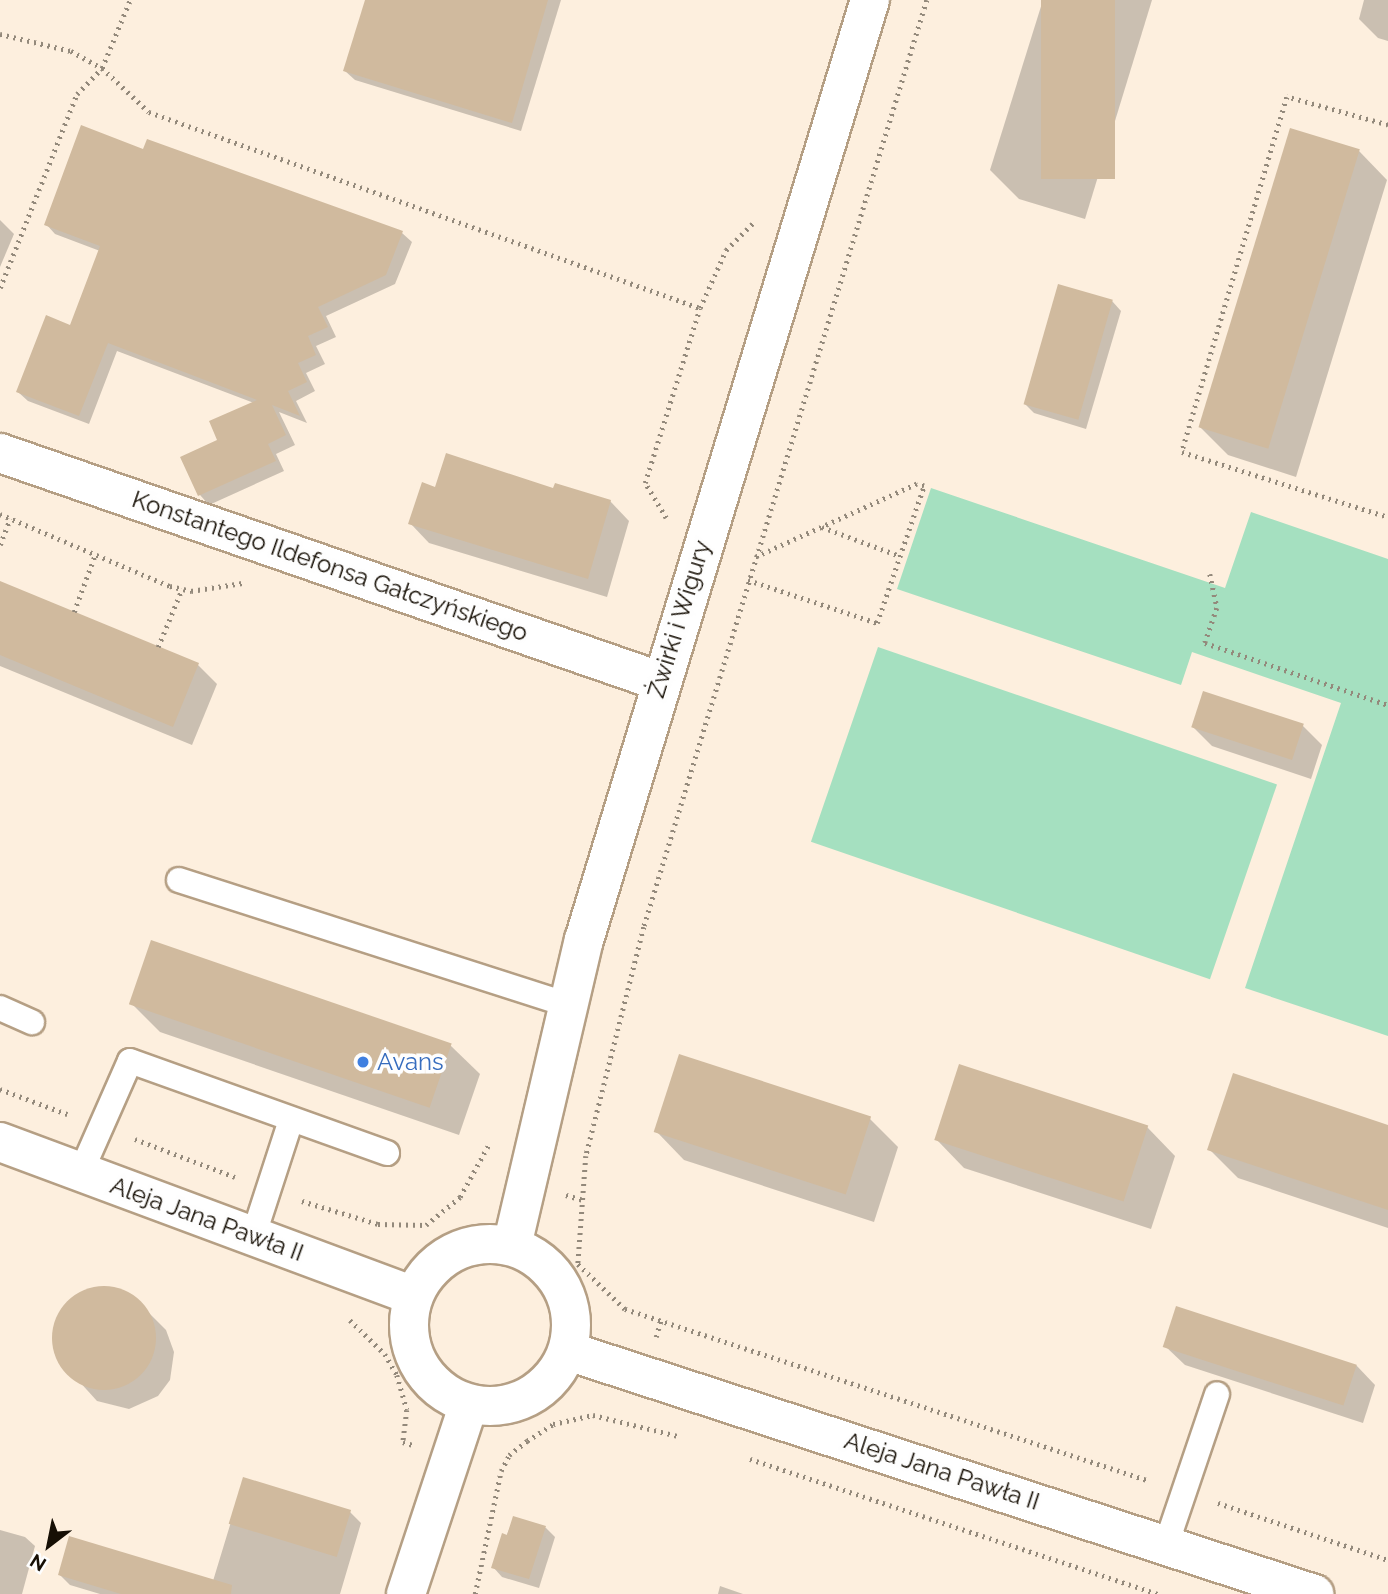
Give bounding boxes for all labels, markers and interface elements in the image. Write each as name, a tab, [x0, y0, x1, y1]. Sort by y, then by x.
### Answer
street label: Konstantego Ildefonsa Gałczyńskiego	[128, 485, 532, 647]
street label: Żwirki i Wigury	[641, 536, 717, 702]
place label: Avans	[377, 1048, 444, 1076]
marker: Avans	[355, 1054, 371, 1070]
street label: Aleja Jana Pawła II	[106, 1171, 308, 1267]
street label: Aleja Jana Pawła II	[840, 1426, 1044, 1516]
north arrow	[14, 1510, 84, 1580]
text: N	[26, 1550, 50, 1576]

